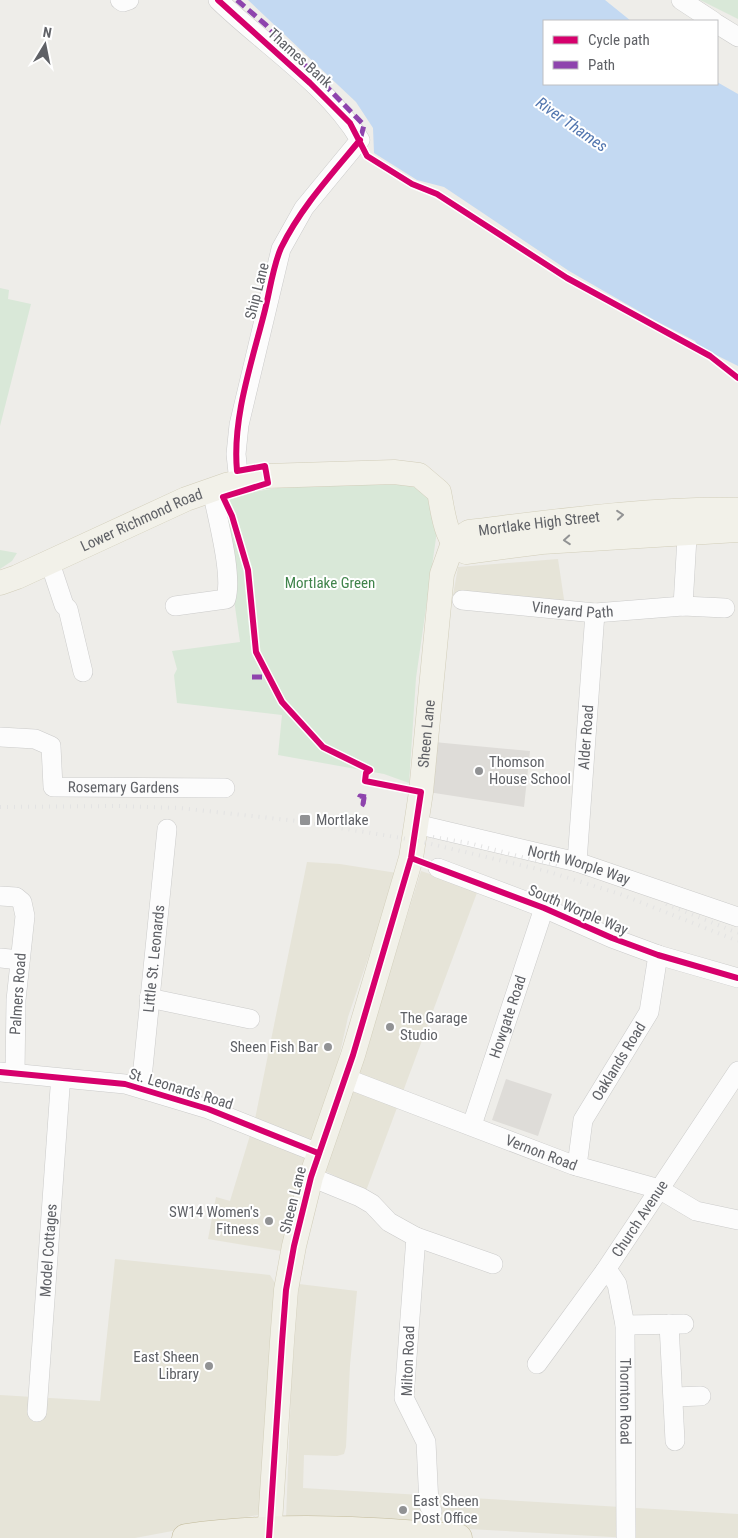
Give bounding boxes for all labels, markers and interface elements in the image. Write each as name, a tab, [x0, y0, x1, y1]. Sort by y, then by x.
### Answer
north arrow	[20, 20, 70, 70]
legend	[543, 20, 718, 85]
text: N	[42, 24, 53, 41]
street label: Thames Bank	[264, 24, 336, 92]
text: Cycle path	[588, 31, 650, 49]
text: Path	[588, 56, 615, 74]
water label: River Thames	[532, 93, 611, 156]
street label: Ship Lane	[241, 261, 273, 321]
street label: Lower Richmond Road	[78, 485, 205, 555]
street label: Mortlake High Street	[477, 508, 601, 540]
one-way arrow	[617, 510, 625, 521]
one-way arrow	[563, 535, 571, 546]
park label: Mortlake Green	[285, 574, 375, 592]
street label: Vineyard Path	[531, 598, 614, 622]
street label: Sheen Lane	[414, 699, 439, 769]
street label: Alder Road	[575, 704, 597, 770]
place label: Thomson House School	[489, 753, 571, 788]
marker: Thomson House School	[473, 765, 485, 777]
street label: Rosemary Gardens	[68, 778, 179, 797]
place label: Mortlake	[316, 811, 369, 829]
marker: Mortlake	[298, 813, 312, 827]
street label: North Worple Way	[526, 842, 633, 888]
street label: South Worple Way	[525, 881, 631, 939]
street label: Little St. Leonards	[140, 904, 168, 1013]
street label: Palmers Road	[6, 952, 30, 1036]
street label: Howgate Road	[486, 973, 530, 1061]
place label: The Garage Studio	[400, 1009, 467, 1044]
street label: Oaklands Road	[588, 1019, 650, 1104]
marker: The Garage Studio	[384, 1021, 396, 1033]
place label: Sheen Fish Bar	[230, 1038, 318, 1056]
marker: Sheen Fish Bar	[322, 1041, 334, 1053]
street label: St. Leonards Road	[127, 1065, 235, 1113]
street label: Vernon Road	[503, 1131, 580, 1175]
street label: Sheen Lane	[276, 1165, 310, 1235]
street label: Church Avenue	[608, 1177, 672, 1260]
street label: Model Cottages	[36, 1203, 61, 1298]
place label: SW14 Women's Fitness	[169, 1203, 259, 1238]
marker: SW14 Women's Fitness	[263, 1215, 275, 1227]
street label: Milton Road	[398, 1325, 418, 1397]
place label: East Sheen Library	[133, 1348, 199, 1383]
street label: Thornton Road	[616, 1358, 635, 1445]
marker: East Sheen Library	[203, 1360, 215, 1372]
place label: East Sheen Post Office	[413, 1492, 479, 1527]
marker: East Sheen Post Office	[397, 1504, 409, 1516]

